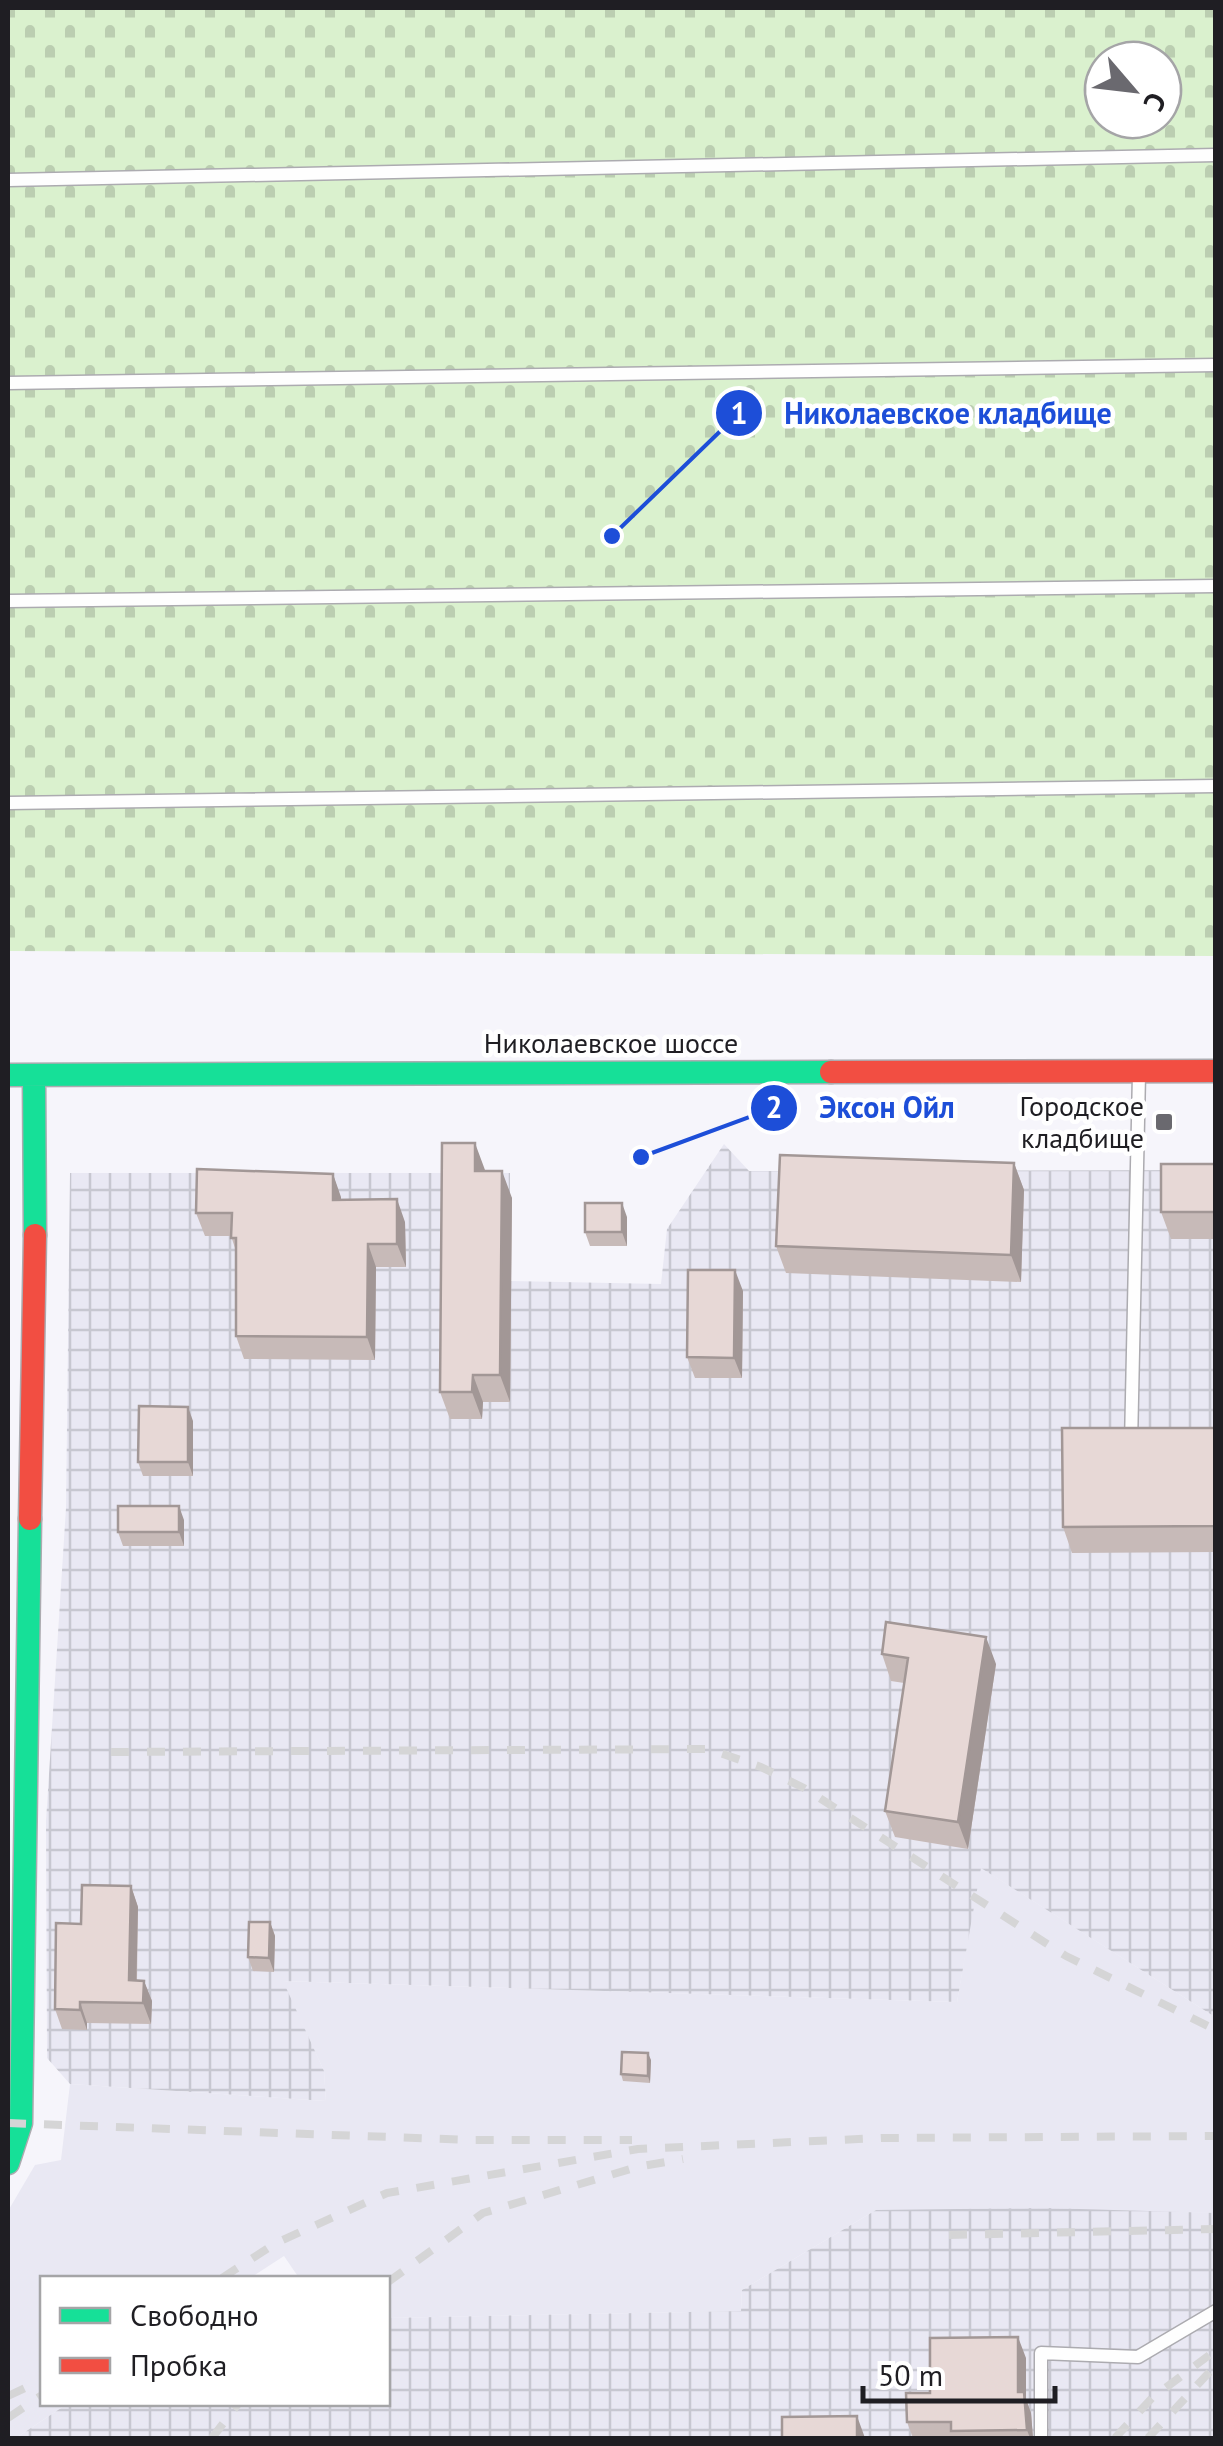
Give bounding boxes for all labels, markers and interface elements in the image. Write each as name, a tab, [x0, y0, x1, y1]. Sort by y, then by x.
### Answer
north arrow	[1083, 40, 1183, 140]
text: С	[1136, 86, 1176, 118]
callout: Николаевское кладбище	[714, 383, 1131, 443]
text: 1	[730, 393, 748, 432]
text: Николаевское кладбище	[784, 393, 1112, 432]
street label: Николаевское шоссе	[484, 1024, 738, 1061]
callout: Эксон Ойл	[749, 1078, 975, 1138]
text: 2	[765, 1087, 783, 1126]
text: Эксон Ойл	[819, 1087, 955, 1126]
place label: Городское кладбище	[1020, 1087, 1144, 1156]
marker: Городское кладбище	[1153, 1111, 1175, 1133]
legend	[40, 2276, 390, 2406]
text: Свободно	[130, 2295, 259, 2334]
scale bar	[863, 2341, 1056, 2403]
text: Пробка	[130, 2345, 227, 2384]
text: 50 m	[878, 2355, 943, 2394]

